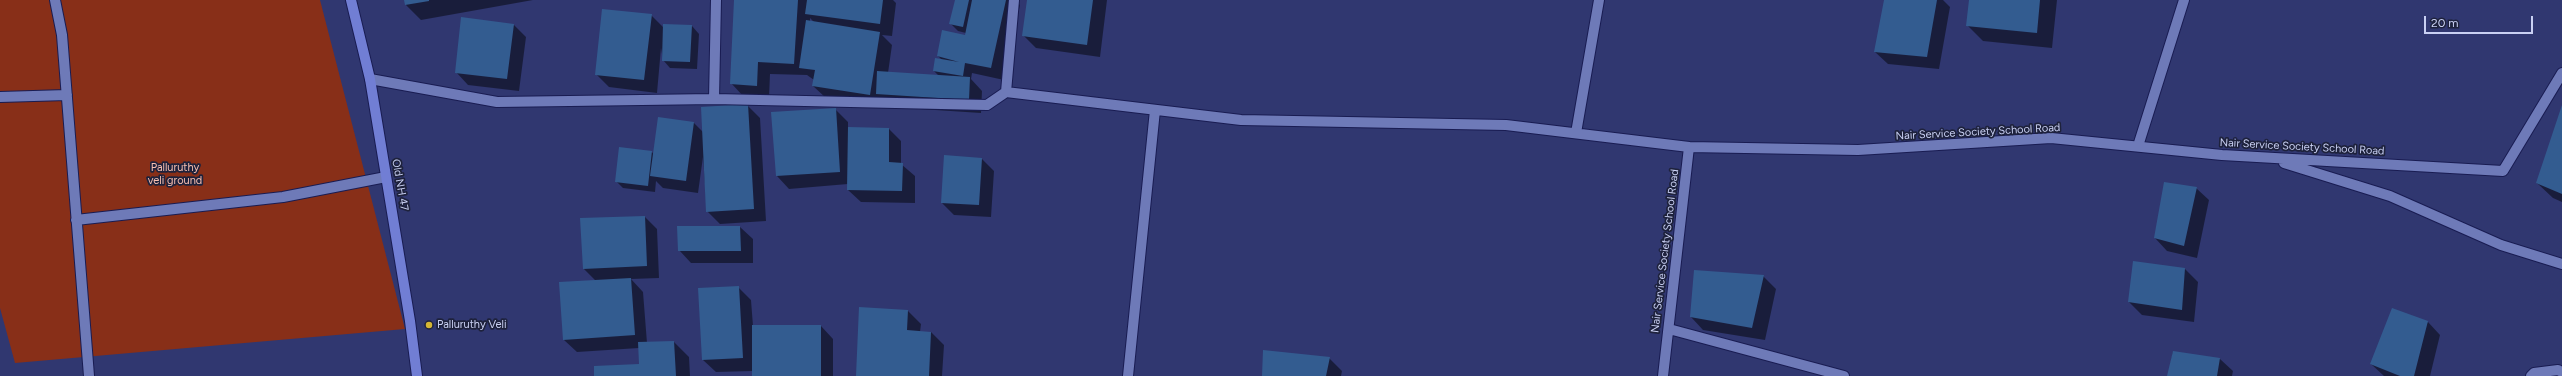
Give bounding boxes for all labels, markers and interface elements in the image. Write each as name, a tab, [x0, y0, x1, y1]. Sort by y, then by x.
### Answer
scale bar	[2426, 8, 2535, 34]
text: 20 m	[2431, 16, 2459, 30]
street label: Nair Service Society School Road	[1895, 121, 2061, 143]
street label: Nair Service Society School Road	[2219, 136, 2385, 158]
street label: Old NH 47	[389, 158, 411, 212]
park label: Palluruthy veli ground	[148, 161, 202, 187]
street label: Nair Service Society School Road	[1648, 168, 1682, 334]
place label: Palluruthy Veli	[437, 318, 507, 332]
marker: Palluruthy Veli	[424, 320, 434, 330]

